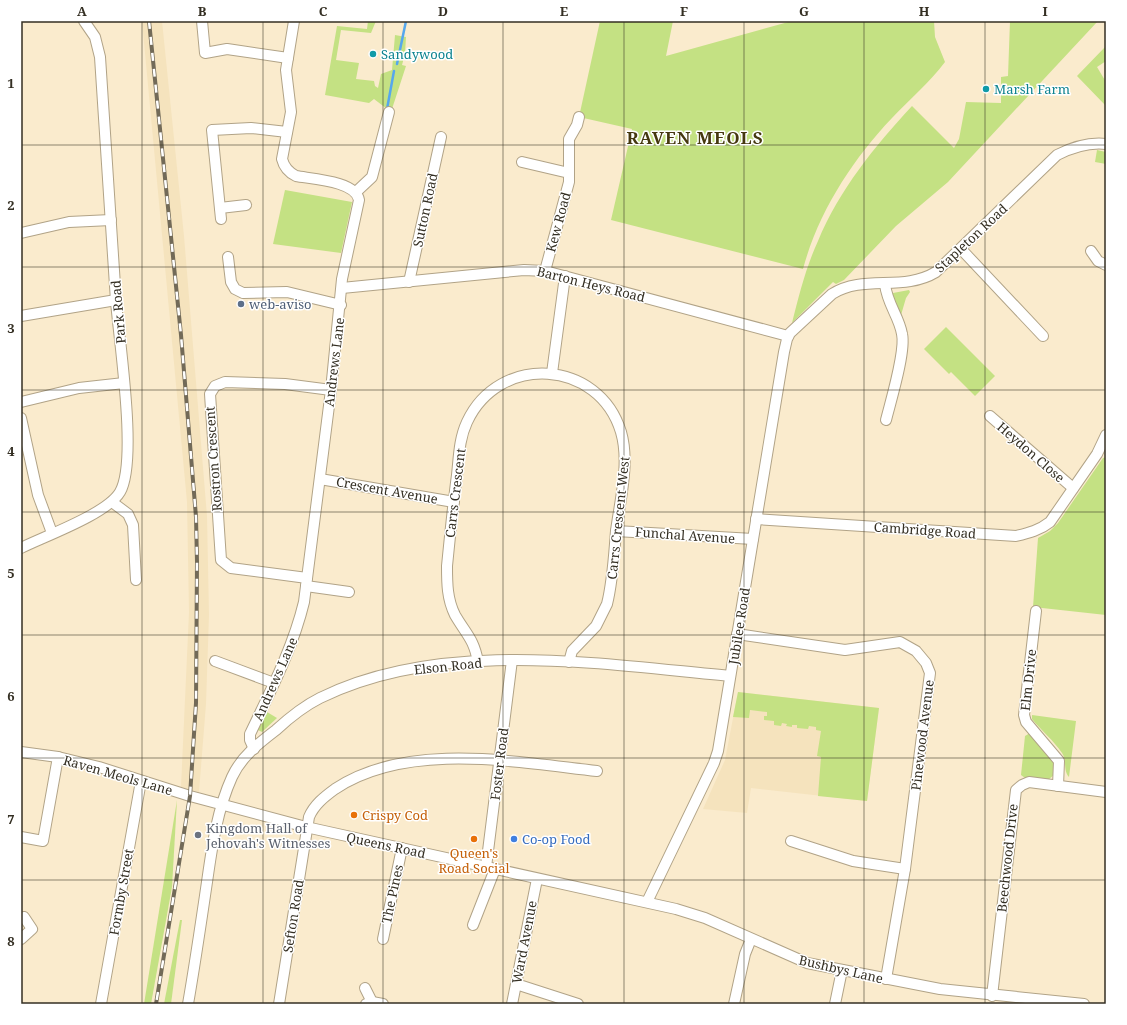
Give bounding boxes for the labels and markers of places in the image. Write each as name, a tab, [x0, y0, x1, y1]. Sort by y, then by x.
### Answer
place label: Sandywood	[381, 45, 453, 63]
marker: Sandywood	[368, 49, 378, 59]
place label: Marsh Farm	[994, 80, 1070, 98]
marker: Marsh Farm	[981, 84, 991, 94]
place label: web-aviso	[249, 295, 312, 313]
marker: web-aviso	[236, 299, 246, 309]
place label: Crispy Cod	[362, 806, 428, 824]
marker: Crispy Cod	[349, 810, 359, 820]
place label: Kingdom Hall of Jehovah's Witnesses	[205, 819, 330, 852]
marker: Kingdom Hall of Jehovah's Witnesses	[193, 830, 203, 840]
place label: Co-op Food	[522, 830, 591, 848]
marker: Queen's Road Social	[469, 834, 479, 844]
marker: Co-op Food	[509, 834, 519, 844]
place label: Queen's Road Social	[438, 844, 510, 877]

